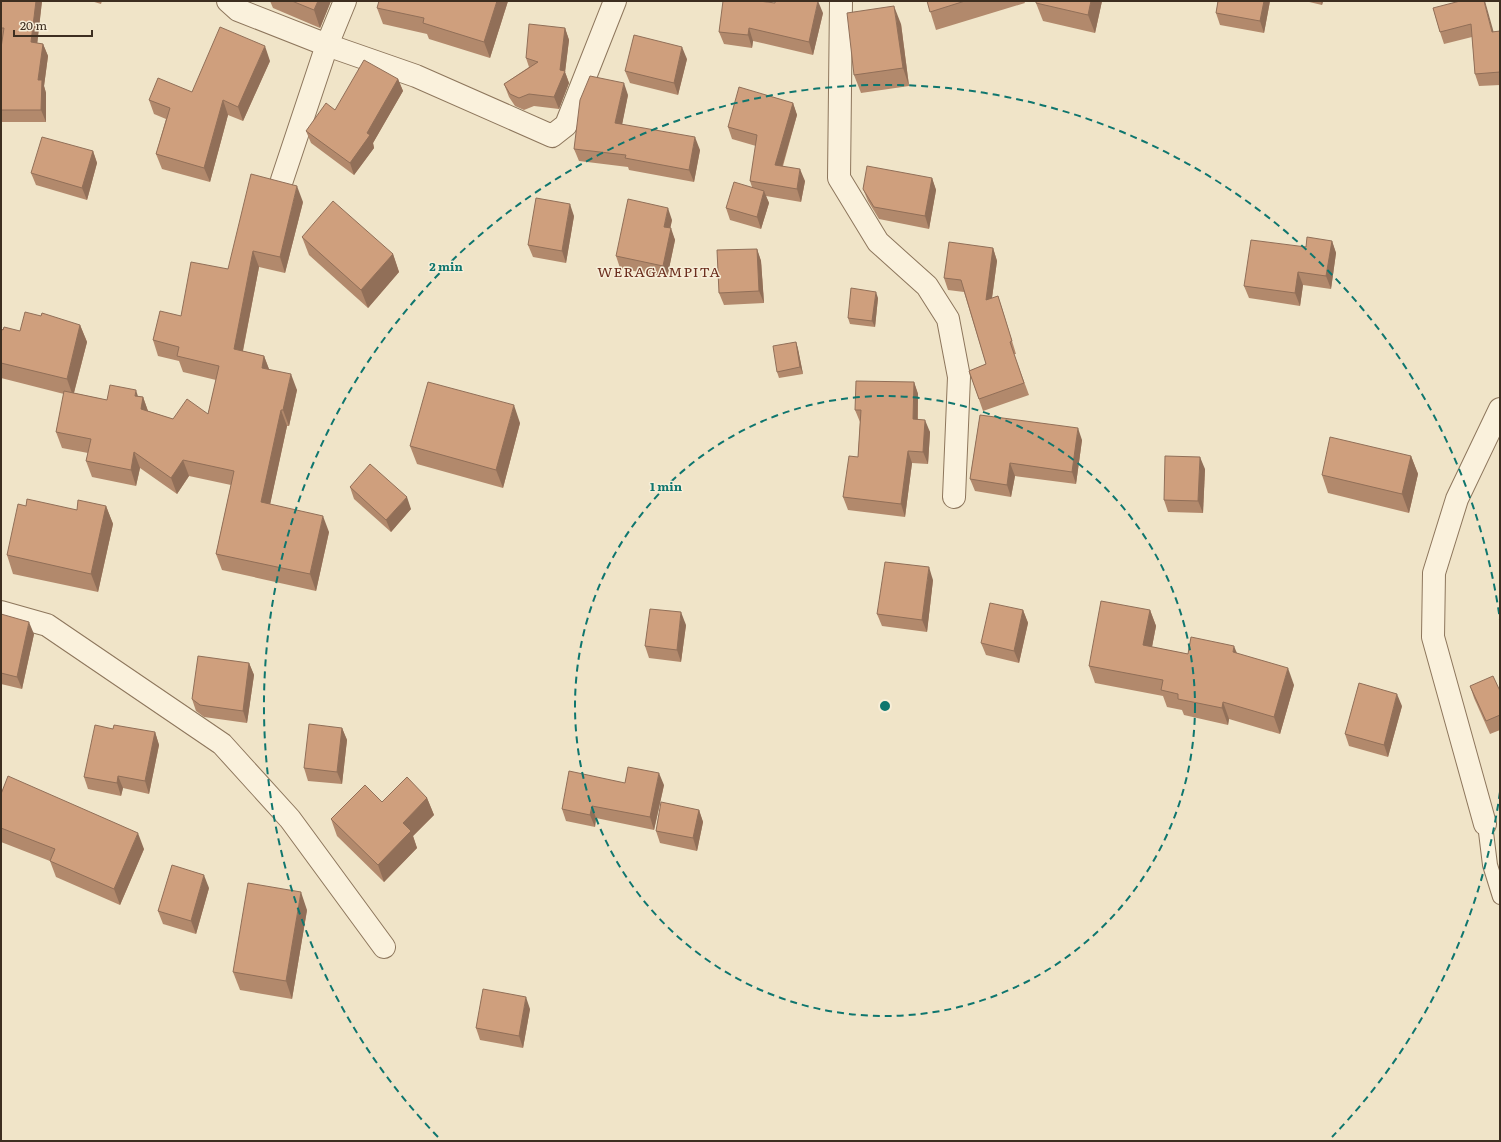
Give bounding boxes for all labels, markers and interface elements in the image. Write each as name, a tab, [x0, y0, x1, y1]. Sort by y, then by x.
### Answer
scale bar	[14, 12, 92, 38]
text: 20 m	[20, 16, 47, 34]
text: 2 min	[429, 257, 463, 275]
district label: WERAGAMPITA	[597, 261, 721, 281]
text: 1 min	[650, 477, 683, 495]
centre of rings	[878, 699, 892, 713]

